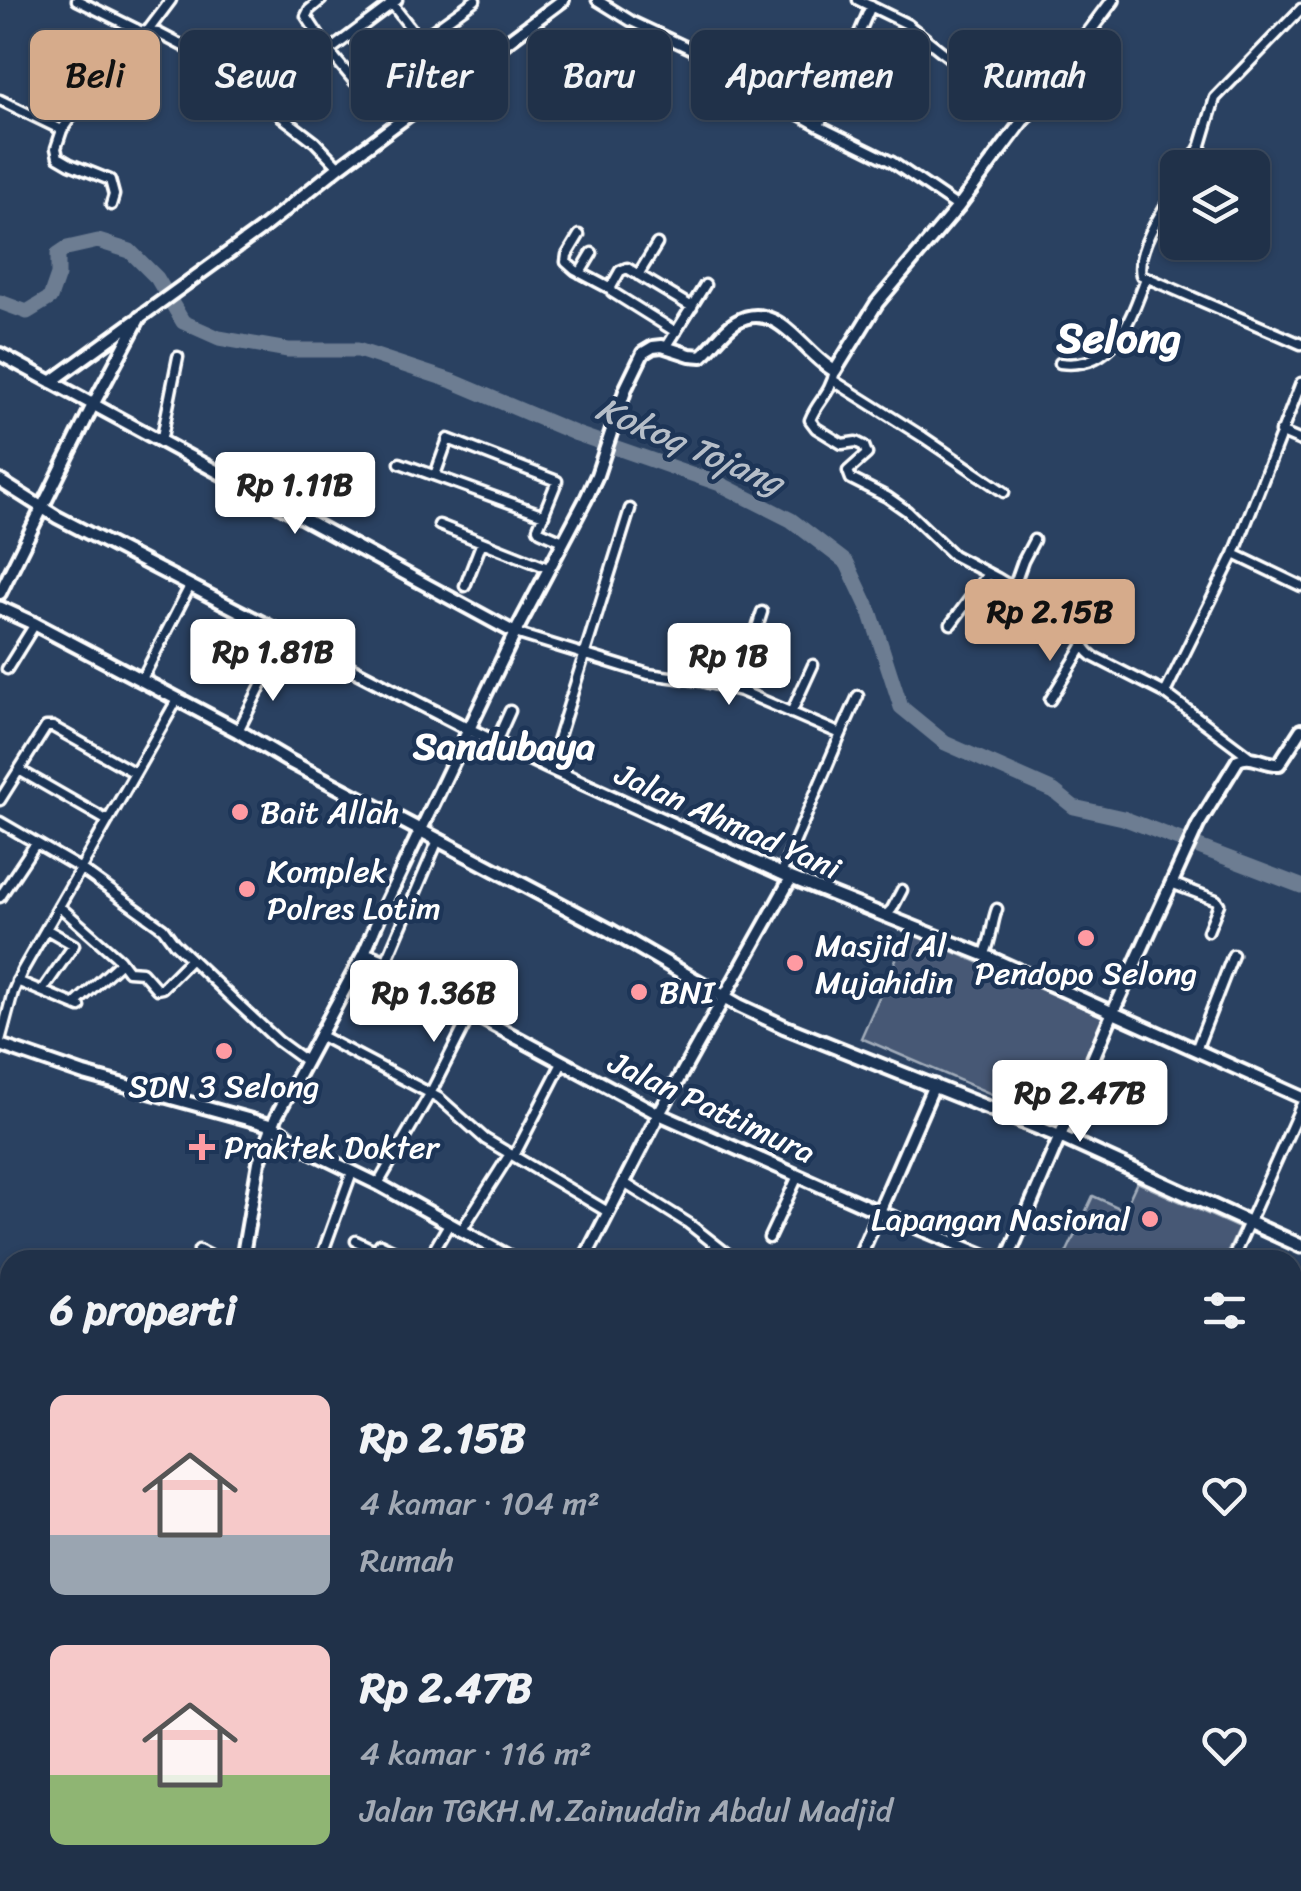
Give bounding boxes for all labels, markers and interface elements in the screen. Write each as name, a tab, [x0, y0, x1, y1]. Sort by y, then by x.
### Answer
chip: Beli	[30, 30, 160, 120]
chip: Sewa	[180, 30, 331, 120]
chip: Filter	[351, 30, 508, 120]
chip: Baru	[528, 30, 671, 120]
chip: Apartemen	[691, 30, 929, 120]
chip: Rumah	[949, 30, 1121, 120]
map controls	[1160, 150, 1270, 260]
button: layers	[1160, 150, 1270, 260]
district label: Selong	[1055, 301, 1182, 375]
water label: Kokoq Tojang	[586, 378, 797, 514]
pin: Rp 1.11B	[192, 452, 398, 537]
text: Rp 1.11B	[237, 456, 353, 513]
pin: Rp 2.15B	[947, 579, 1153, 664]
text: Rp 2.15B	[987, 583, 1113, 640]
pin: Rp 1.81B	[170, 619, 376, 704]
text: Rp 1.81B	[212, 623, 334, 680]
pin: Rp 1B	[659, 623, 799, 708]
text: Rp 1B	[690, 627, 768, 684]
district label: Sandubaya	[412, 713, 595, 780]
street label: Jalan Ahmad Yani	[605, 746, 851, 897]
place label: Bait Allah	[260, 784, 399, 841]
marker: Bait Allah	[229, 801, 251, 823]
place label: Komplek Polres Lotim	[267, 843, 441, 937]
marker: Komplek Polres Lotim	[236, 878, 258, 900]
place label: Masjid Al Mujahidin	[815, 917, 953, 1011]
marker: Pendopo Selong	[1075, 927, 1097, 949]
place label: Pendopo Selong	[975, 945, 1197, 1002]
marker: Masjid Al Mujahidin	[784, 952, 806, 974]
pin: Rp 1.36B	[331, 960, 537, 1045]
text: Rp 1.36B	[372, 964, 496, 1021]
place label: BNI	[659, 964, 717, 1021]
marker: BNI	[628, 981, 650, 1003]
street label: Jalan Pattimura	[598, 1034, 825, 1180]
marker: SDN 3 Selong	[213, 1040, 235, 1062]
place label: SDN 3 Selong	[128, 1058, 320, 1115]
pin: Rp 2.47B	[977, 1060, 1183, 1145]
text: Rp 2.47B	[1014, 1064, 1146, 1121]
place label: Praktek Dokter	[224, 1119, 441, 1176]
marker: Praktek Dokter	[189, 1134, 215, 1160]
place label: Lapangan Nasional	[871, 1191, 1131, 1248]
marker: Lapangan Nasional	[1139, 1208, 1161, 1230]
text: 6 properti	[50, 1273, 236, 1347]
icon: filters	[1197, 1283, 1252, 1338]
text: Rp 2.15B	[360, 1401, 526, 1475]
icon: home	[130, 1435, 250, 1555]
icon: heart	[1197, 1468, 1252, 1523]
text: 4 kamar · 104 m²	[360, 1475, 600, 1532]
text: Rumah	[360, 1532, 454, 1589]
text: Rp 2.47B	[360, 1651, 532, 1725]
icon: home	[130, 1685, 250, 1805]
icon: heart	[1197, 1718, 1252, 1773]
text: 4 kamar · 116 m²	[360, 1725, 591, 1782]
text: Jalan TGKH.M.Zainuddin Abdul Madjid	[360, 1782, 893, 1839]

